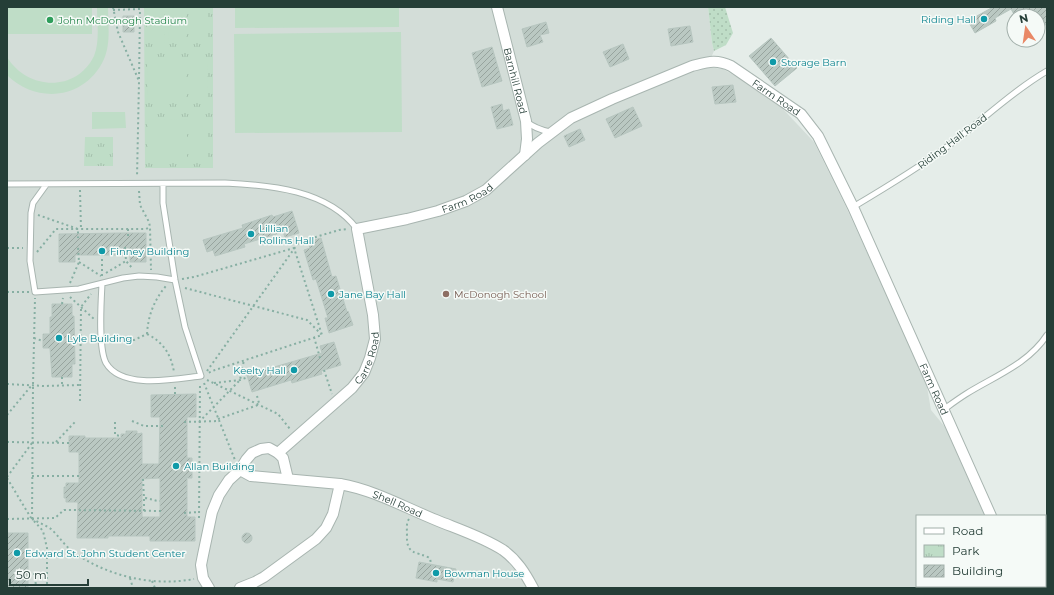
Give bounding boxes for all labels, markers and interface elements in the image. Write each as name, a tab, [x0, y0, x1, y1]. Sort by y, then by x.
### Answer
north arrow	[1006, 8, 1046, 48]
text: N	[1018, 10, 1030, 26]
place label: Riding Hall	[921, 13, 976, 26]
place label: John McDonogh Stadium	[57, 14, 187, 27]
marker: Riding Hall	[979, 14, 989, 24]
marker: John McDonogh Stadium	[45, 15, 55, 25]
street label: Barnhill Road	[501, 46, 530, 115]
place label: Storage Barn	[781, 56, 846, 69]
marker: Storage Barn	[768, 57, 778, 67]
street label: Farm Road	[750, 77, 803, 119]
street label: Riding Hall Road	[915, 111, 990, 172]
street label: Farm Road	[440, 181, 496, 216]
place label: Lillian Rollins Hall	[259, 222, 314, 247]
marker: Lillian Rollins Hall	[246, 229, 256, 239]
place label: Finney Building	[110, 245, 189, 258]
marker: Finney Building	[97, 246, 107, 256]
place label: Jane Bay Hall	[338, 288, 406, 301]
place label: McDonogh School	[454, 288, 547, 301]
marker: Jane Bay Hall	[326, 289, 336, 299]
marker: McDonogh School	[441, 289, 451, 299]
street label: Carre Road	[352, 331, 382, 387]
place label: Lyle Building	[67, 332, 132, 345]
marker: Lyle Building	[54, 333, 64, 343]
street label: Farm Road	[917, 361, 951, 417]
place label: Keelty Hall	[233, 364, 286, 377]
marker: Keelty Hall	[289, 365, 299, 375]
place label: Allan Building	[184, 460, 255, 473]
marker: Allan Building	[171, 461, 181, 471]
street label: Shell Road	[371, 488, 424, 520]
legend	[916, 515, 1046, 587]
text: Road	[952, 523, 983, 538]
text: Park	[952, 543, 980, 558]
place label: Edward St. John Student Center	[25, 547, 185, 560]
marker: Edward St. John Student Center	[12, 548, 22, 558]
scale bar	[10, 561, 88, 587]
text: Building	[952, 563, 1003, 578]
text: 50 m	[16, 567, 47, 582]
place label: Bowman House	[444, 567, 524, 580]
marker: Bowman House	[431, 568, 441, 578]

